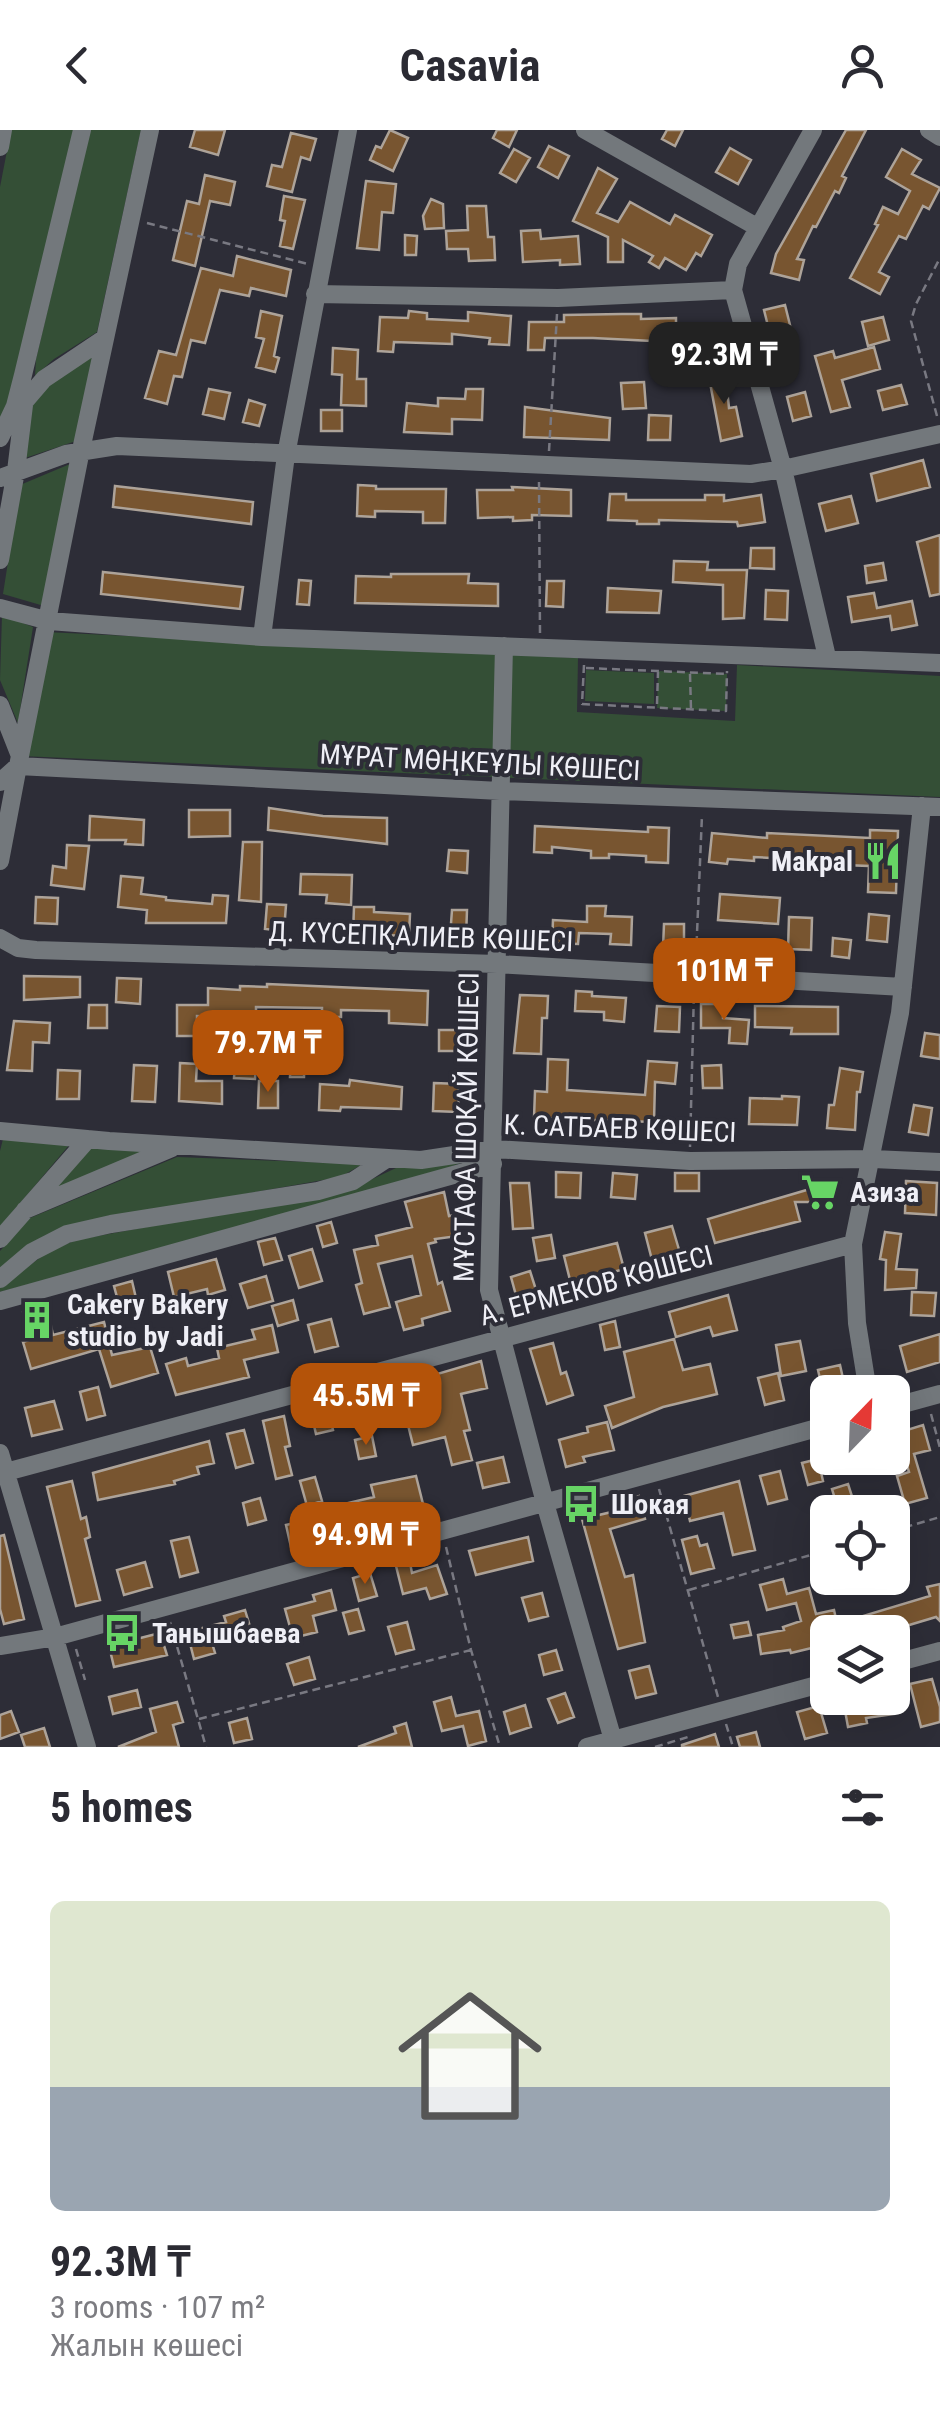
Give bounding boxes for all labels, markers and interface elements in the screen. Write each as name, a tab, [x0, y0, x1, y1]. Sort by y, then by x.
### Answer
icon: back	[50, 38, 105, 93]
icon: person	[835, 38, 890, 93]
text: Casavia	[400, 39, 540, 92]
pin: 92.3M ₸	[632, 322, 816, 407]
text: 92.3M ₸	[671, 335, 777, 373]
street label: МҰРАТ МӨҢКЕҰЛЫ КӨШЕСІ	[319, 738, 641, 787]
restaurant icon: Makpal	[862, 840, 904, 882]
place label: Makpal	[771, 845, 853, 878]
street label: Д. КҮСЕПҚАЛИЕВ КӨШЕСІ	[268, 915, 574, 958]
pin: 101M ₸	[643, 938, 805, 1023]
text: 101M ₸	[675, 951, 773, 989]
street label: МҰСТАФА ШОҚАЙ КӨШЕСІ	[447, 972, 486, 1282]
pin: 79.7M ₸	[176, 1010, 360, 1095]
text: 79.7M ₸	[215, 1023, 321, 1061]
street label: К. САТБАЕВ КӨШЕСІ	[503, 1108, 737, 1149]
supermarket icon: Азиза	[799, 1171, 841, 1213]
place label: Азиза	[850, 1176, 919, 1209]
street label: А. ЕРМЕКОВ КӨШЕСІ	[476, 1239, 716, 1332]
place label: Cakery Bakery studio by Jadi	[67, 1288, 229, 1353]
building icon: Cakery Bakery studio by Jadi	[16, 1299, 58, 1341]
pin: 45.5M ₸	[274, 1363, 458, 1448]
north arrow	[810, 1375, 910, 1475]
map controls	[810, 1375, 910, 1715]
text: 45.5M ₸	[313, 1376, 419, 1414]
bus stop icon: Шокая	[560, 1483, 602, 1525]
place label: Шокая	[611, 1488, 689, 1521]
button: locate	[810, 1495, 910, 1595]
pin: 94.9M ₸	[273, 1502, 457, 1587]
text: 94.9M ₸	[312, 1515, 418, 1553]
bus stop icon: Танышбаева	[101, 1612, 143, 1654]
button: layers	[810, 1615, 910, 1715]
place label: Танышбаева	[152, 1617, 301, 1650]
icon: filters	[835, 1780, 890, 1835]
text: 5 homes	[50, 1783, 193, 1832]
icon: home	[380, 1966, 560, 2146]
text: 92.3M ₸	[50, 2237, 190, 2286]
text: 3 rooms · 107 m²	[50, 2288, 265, 2326]
text: Жалын көшесі	[50, 2326, 243, 2364]

